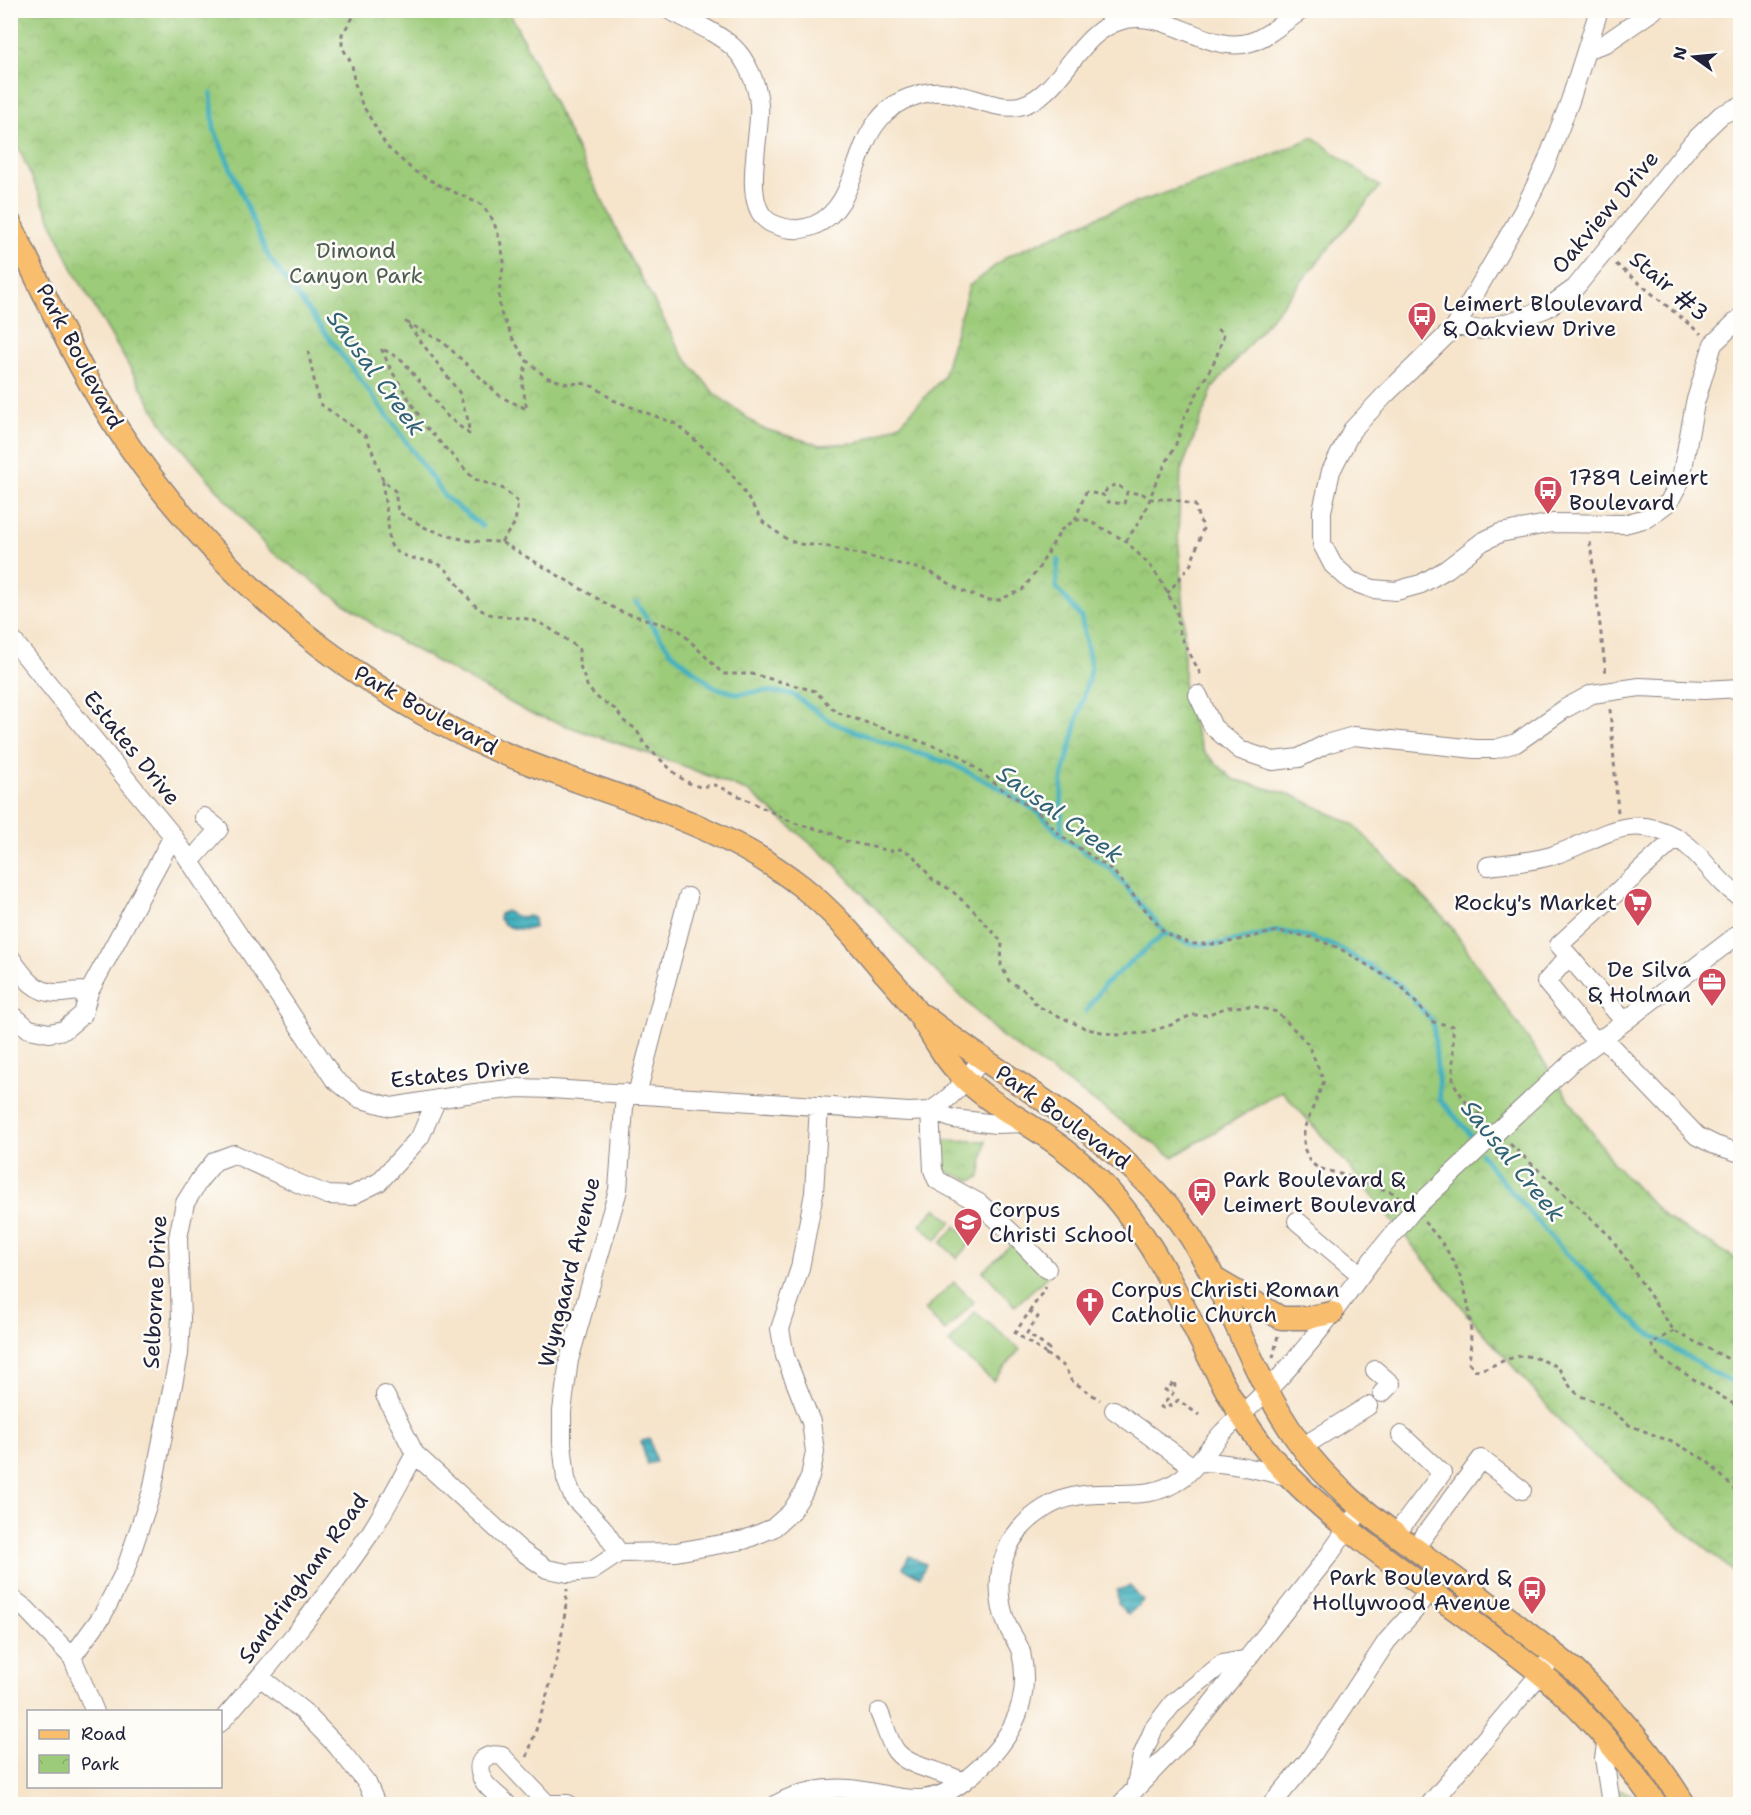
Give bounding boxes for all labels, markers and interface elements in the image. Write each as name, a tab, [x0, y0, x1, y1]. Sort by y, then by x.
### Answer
north arrow	[1664, 27, 1724, 87]
text: N	[1668, 44, 1692, 62]
street label: Oakview Drive	[1545, 144, 1665, 280]
park label: Dimond Canyon Park	[289, 236, 423, 290]
street label: Stair #3	[1623, 244, 1715, 328]
street label: Park Boulevard	[30, 278, 130, 434]
place label: Leimert Bloulevard & Oakview Drive	[1443, 289, 1643, 343]
bus stop icon: Leimert Bloulevard & Oakview Drive	[1406, 300, 1438, 342]
water label: Sausal Creek	[319, 303, 433, 443]
place label: 1789 Leimert Boulevard	[1569, 463, 1709, 517]
bus stop icon: 1789 Leimert Boulevard	[1532, 474, 1564, 516]
street label: Park Boulevard	[349, 658, 503, 762]
street label: Estates Drive	[77, 685, 187, 811]
water label: Sausal Creek	[990, 757, 1130, 871]
supermarket icon: Rocky's Market	[1622, 886, 1654, 928]
place label: Rocky's Market	[1454, 888, 1617, 917]
place label: De Silva & Holman	[1588, 955, 1691, 1009]
office icon: De Silva & Holman	[1696, 966, 1728, 1008]
street label: Estates Drive	[389, 1051, 531, 1095]
street label: Park Boulevard	[990, 1058, 1136, 1176]
water label: Sausal Creek	[1454, 1093, 1572, 1229]
place label: Park Boulevard & Leimert Boulevard	[1223, 1165, 1416, 1219]
street label: Wyngaard Avenue	[531, 1174, 607, 1370]
bus stop icon: Park Boulevard & Leimert Boulevard	[1186, 1176, 1218, 1218]
place label: Corpus Christi School	[989, 1195, 1134, 1249]
school or university icon: Corpus Christi School	[952, 1206, 984, 1248]
street label: Selborne Drive	[136, 1214, 174, 1370]
place label: Corpus Christi Roman Catholic Church	[1111, 1275, 1339, 1329]
church icon: Corpus Christi Roman Catholic Church	[1074, 1286, 1106, 1328]
street label: Sandringham Road	[231, 1487, 375, 1669]
place label: Park Boulevard & Hollywood Avenue	[1312, 1563, 1512, 1617]
bus stop icon: Park Boulevard & Hollywood Avenue	[1516, 1574, 1548, 1616]
legend	[27, 1710, 222, 1788]
text: Road	[81, 1722, 126, 1746]
text: Park	[81, 1752, 120, 1776]

